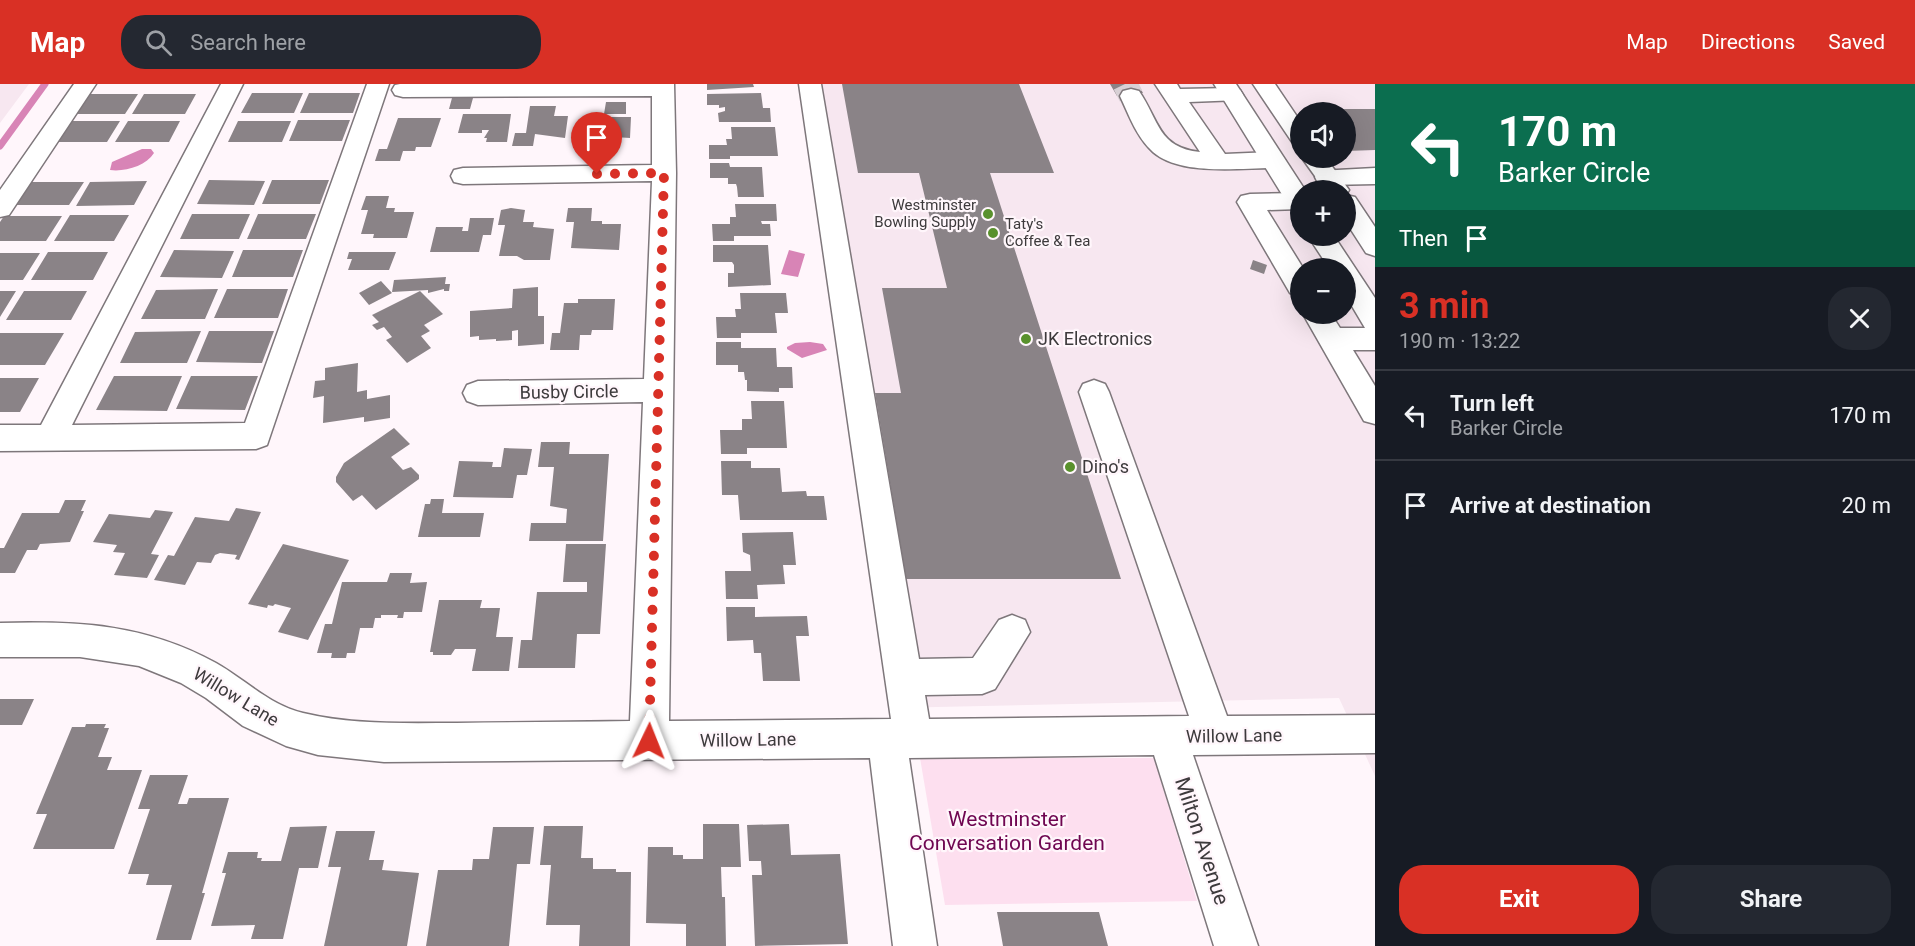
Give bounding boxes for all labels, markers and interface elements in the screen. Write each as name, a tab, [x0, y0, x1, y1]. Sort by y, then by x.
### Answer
search box	[121, 15, 541, 69]
text: Map	[30, 26, 85, 59]
icon: search	[142, 26, 175, 59]
text: Search here	[190, 30, 306, 55]
text: Map	[1626, 30, 1668, 54]
text: Directions	[1701, 30, 1795, 54]
text: Saved	[1828, 30, 1885, 54]
map controls	[1290, 102, 1356, 324]
button: sound	[1290, 102, 1356, 168]
text: 170 m	[1498, 107, 1617, 156]
icon: left	[1399, 108, 1477, 186]
pin	[571, 112, 622, 174]
icon: arrive	[580, 121, 613, 154]
text: Barker Circle	[1498, 157, 1650, 189]
button: +	[1290, 180, 1356, 246]
place label: Westminster Bowling Supply	[874, 196, 976, 231]
marker: Westminster Bowling Supply	[981, 207, 995, 221]
place label: Taty's Coffee & Tea	[1005, 215, 1090, 250]
icon: arrive	[1460, 222, 1493, 255]
marker: Taty's Coffee & Tea	[986, 226, 1000, 240]
text: Then	[1399, 226, 1448, 251]
button: −	[1290, 258, 1356, 324]
text: 3 min	[1399, 285, 1490, 327]
button: close	[1828, 287, 1891, 350]
place label: JK Electronics	[1038, 328, 1152, 349]
text: 190 m · 13:22	[1399, 329, 1520, 353]
marker: JK Electronics	[1019, 332, 1033, 346]
street label: Busby Circle	[519, 380, 619, 403]
text: Turn left	[1450, 391, 1534, 416]
icon: left	[1399, 399, 1432, 432]
text: 170 m	[1829, 403, 1891, 428]
text: Barker Circle	[1450, 416, 1563, 440]
place label: Dino's	[1082, 456, 1129, 477]
marker: Dino's	[1063, 460, 1077, 474]
icon: arrive	[1399, 489, 1432, 522]
text: Arrive at destination	[1450, 493, 1651, 518]
text: 20 m	[1842, 493, 1891, 518]
street label: Willow Lane	[190, 663, 283, 730]
position arrow	[617, 709, 681, 773]
street label: Willow Lane	[1186, 724, 1282, 747]
street label: Willow Lane	[700, 728, 796, 751]
street label: Milton Avenue	[1170, 774, 1234, 908]
park label: Westminster Conversation Garden	[909, 807, 1105, 855]
button: Exit	[1399, 865, 1639, 934]
button: Share	[1651, 865, 1891, 934]

